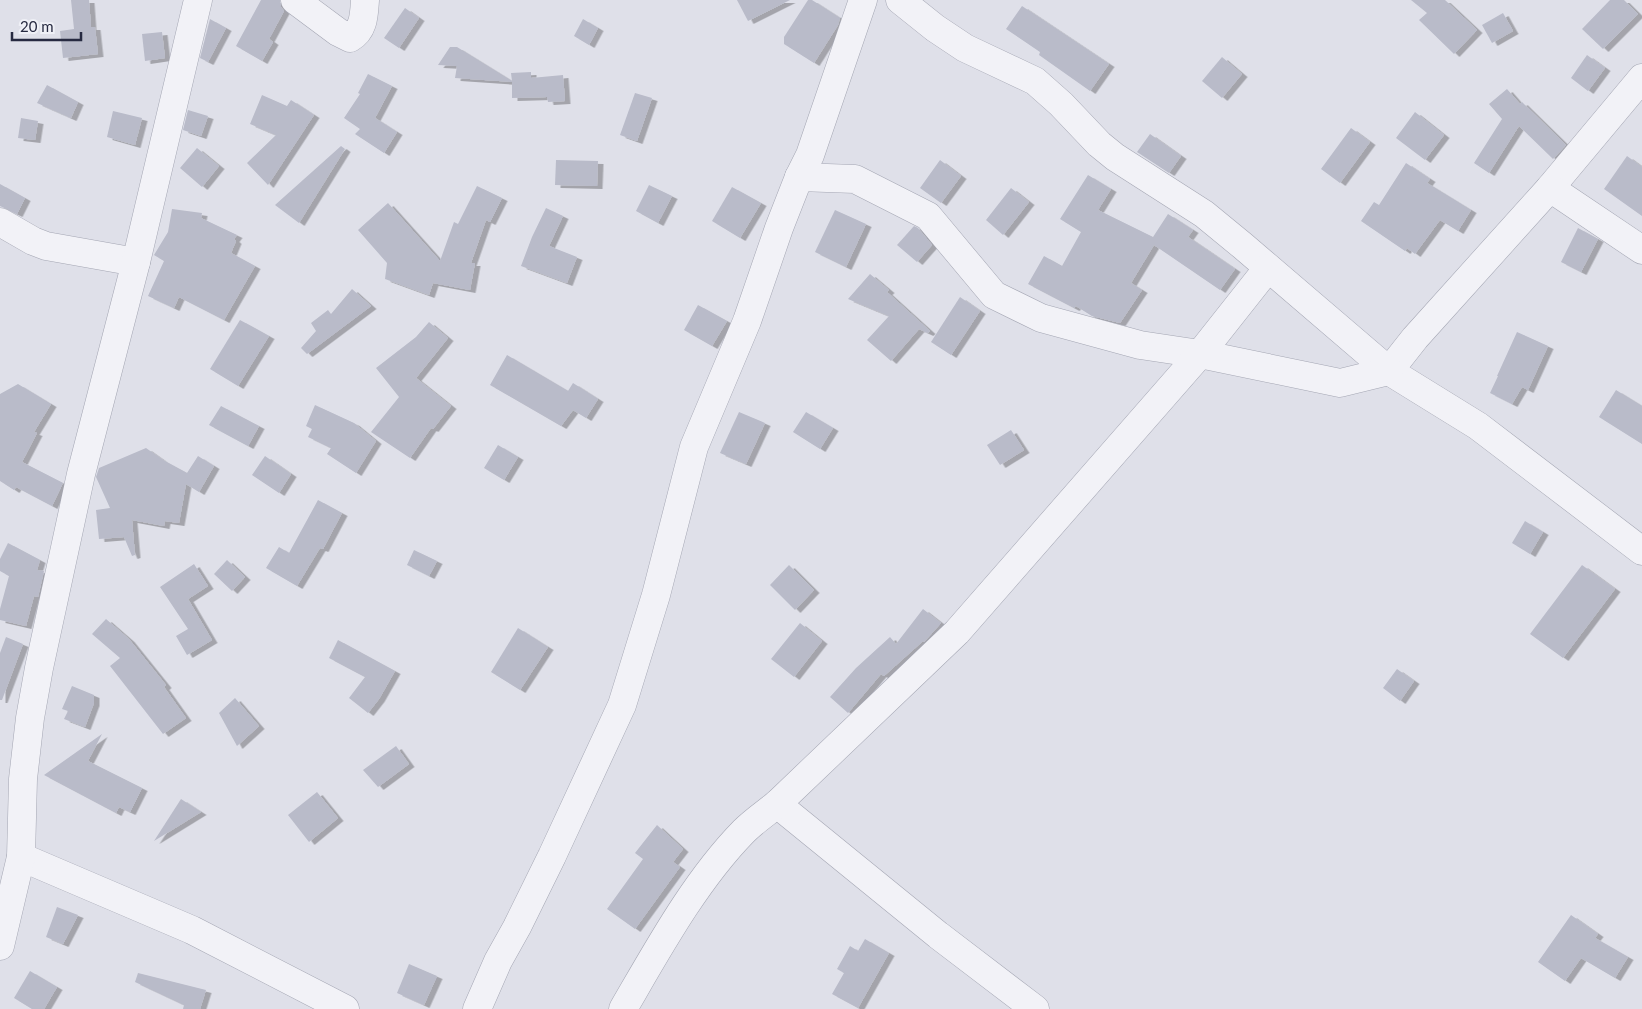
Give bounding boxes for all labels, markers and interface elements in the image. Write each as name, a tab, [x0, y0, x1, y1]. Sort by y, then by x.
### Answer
scale bar	[12, 10, 81, 42]
text: 20 m	[20, 17, 54, 35]

